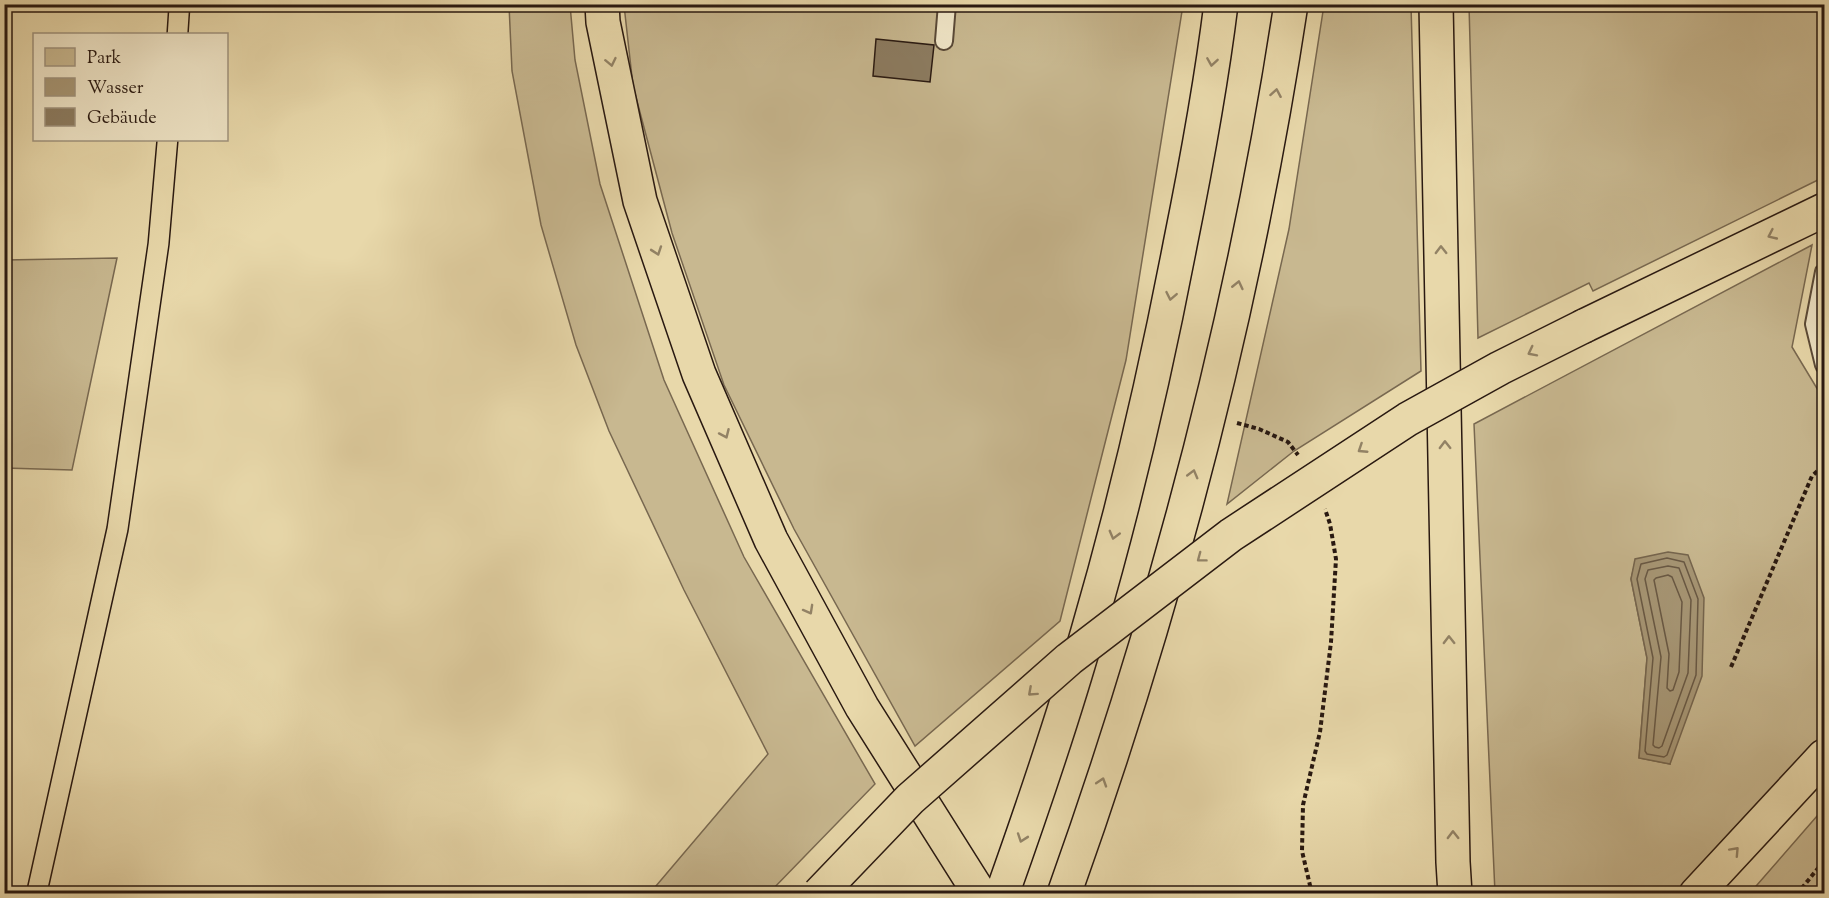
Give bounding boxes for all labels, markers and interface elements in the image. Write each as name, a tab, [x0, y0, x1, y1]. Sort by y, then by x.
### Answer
legend	[33, 33, 228, 141]
text: Park	[87, 46, 122, 72]
one-way arrow	[604, 57, 617, 67]
one-way arrow	[1206, 58, 1218, 67]
text: Wasser	[87, 76, 144, 102]
one-way arrow	[1269, 89, 1281, 98]
text: Gebäude	[87, 106, 157, 132]
one-way arrow	[1767, 228, 1778, 240]
one-way arrow	[649, 246, 662, 256]
one-way arrow	[1435, 246, 1447, 255]
one-way arrow	[1231, 280, 1244, 290]
one-way arrow	[1165, 290, 1178, 300]
one-way arrow	[1527, 345, 1538, 356]
one-way arrow	[717, 428, 729, 439]
one-way arrow	[1358, 441, 1369, 452]
one-way arrow	[1439, 441, 1451, 450]
one-way arrow	[1186, 470, 1199, 480]
one-way arrow	[1109, 530, 1122, 540]
one-way arrow	[1196, 550, 1207, 561]
one-way arrow	[802, 604, 813, 614]
one-way arrow	[1443, 636, 1455, 645]
one-way arrow	[1028, 685, 1038, 696]
one-way arrow	[1095, 777, 1108, 788]
one-way arrow	[1446, 831, 1459, 840]
one-way arrow	[1016, 832, 1029, 843]
one-way arrow	[1728, 847, 1739, 858]

